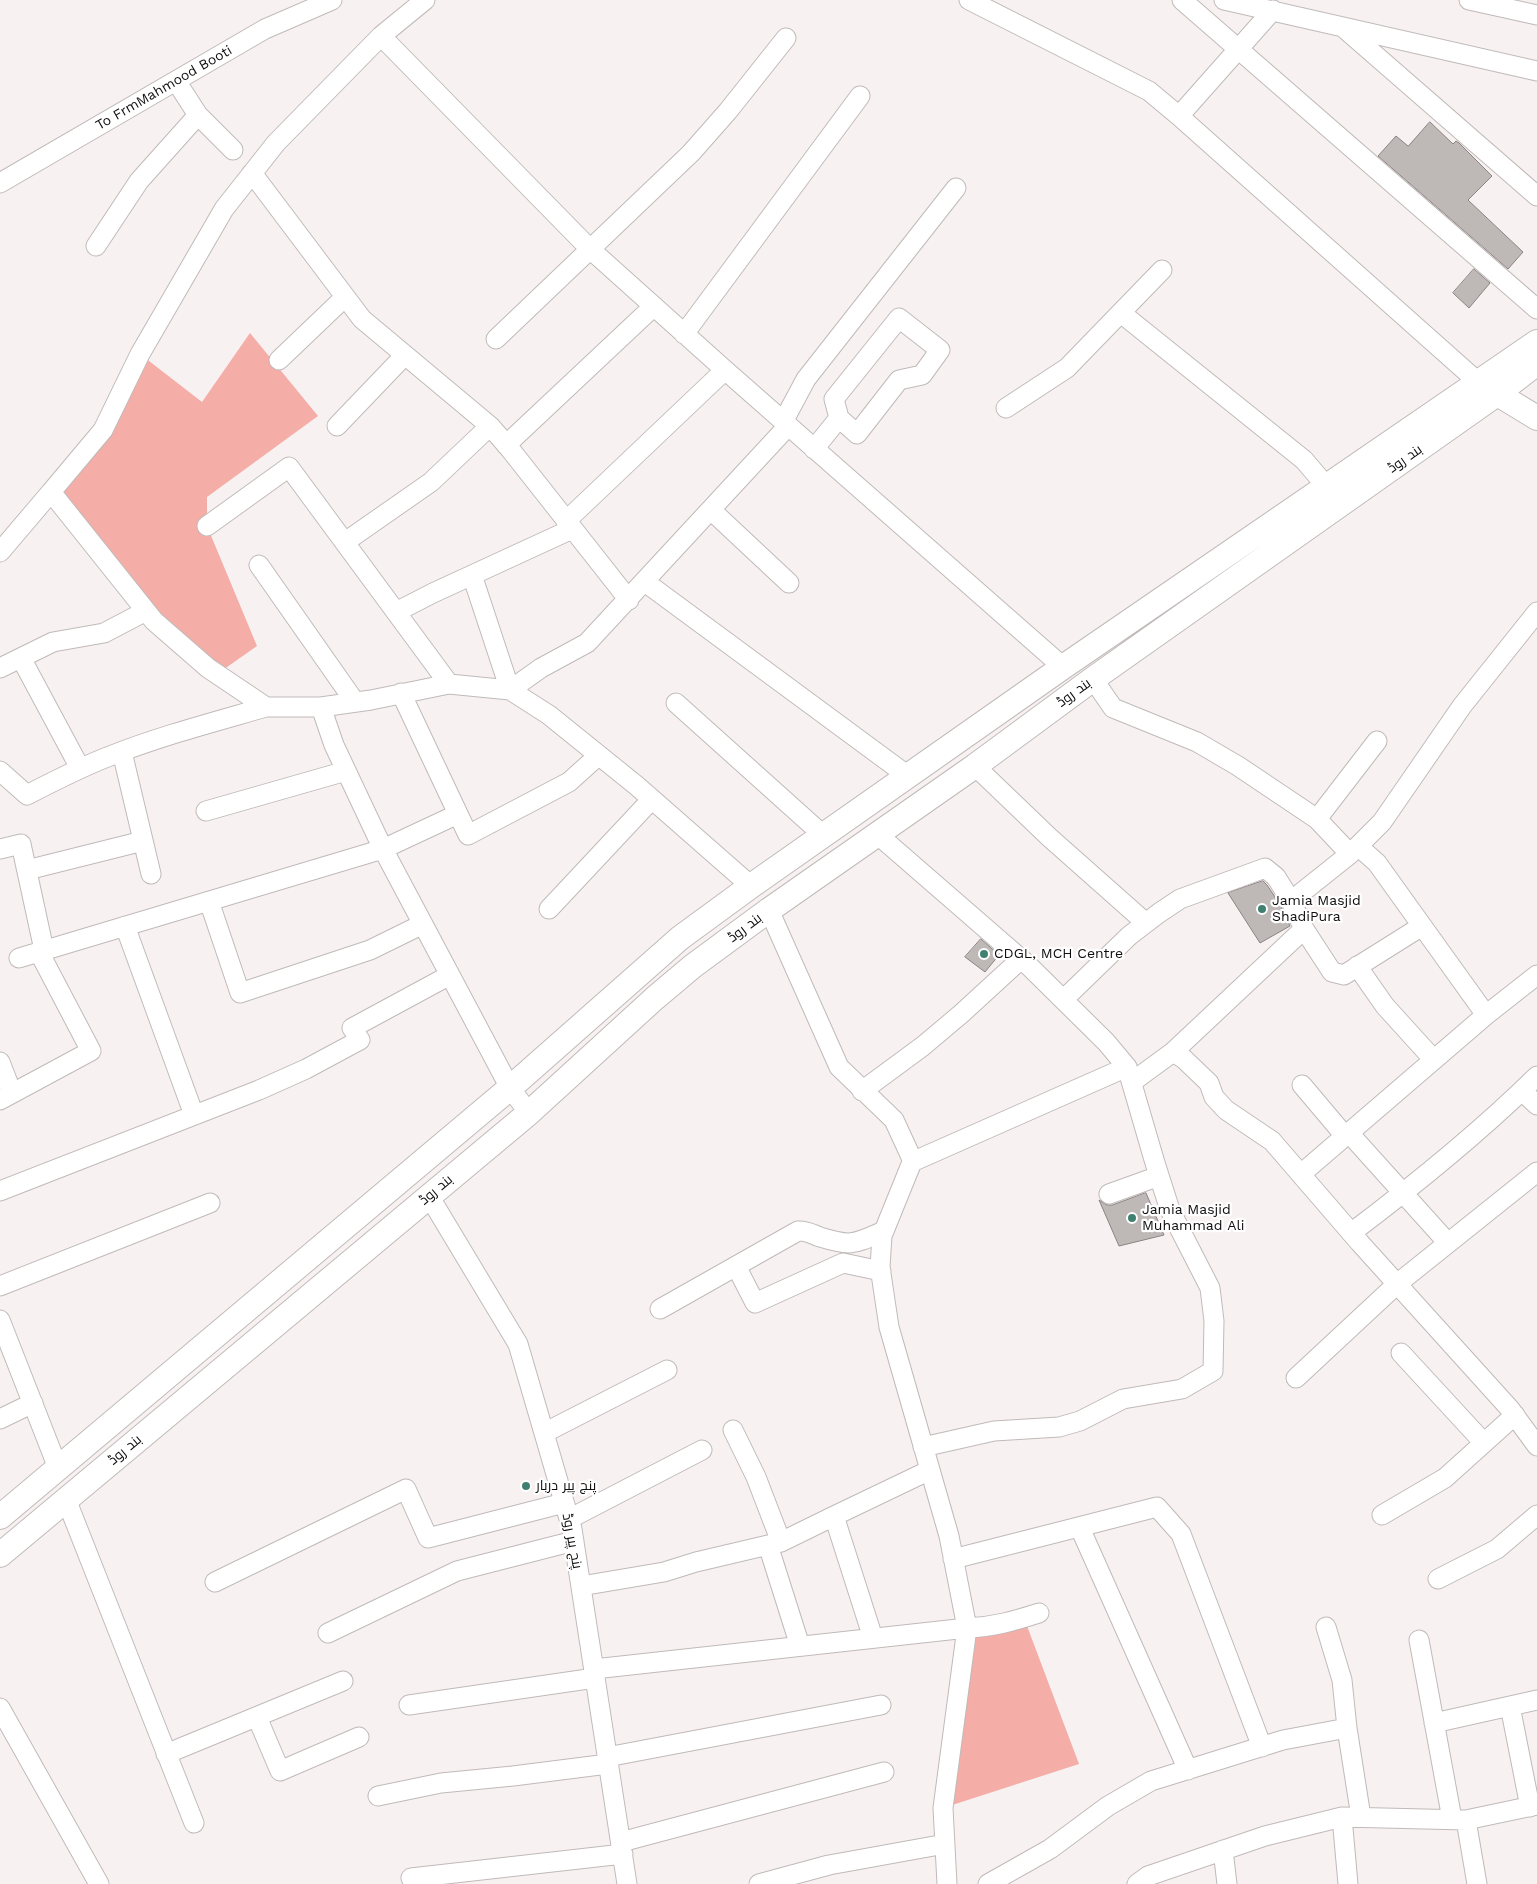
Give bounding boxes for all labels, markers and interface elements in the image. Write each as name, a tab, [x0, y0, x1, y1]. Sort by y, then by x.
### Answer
street label: To FrmMahmood Booti	[93, 42, 235, 134]
street label: بند روڈ	[1385, 441, 1425, 477]
street label: بند روڈ	[1054, 675, 1094, 711]
place label: Jamia Masjid ShadiPura	[1272, 893, 1361, 926]
marker: Jamia Masjid ShadiPura	[1256, 903, 1268, 915]
street label: بند روڈ	[725, 910, 765, 946]
place label: CDGL, MCH Centre	[994, 946, 1123, 962]
marker: CDGL, MCH Centre	[978, 948, 990, 960]
street label: بند روڈ	[416, 1171, 456, 1209]
place label: Jamia Masjid Muhammad Ali	[1142, 1202, 1244, 1234]
marker: Jamia Masjid Muhammad Ali	[1126, 1212, 1138, 1224]
street label: بند روڈ	[105, 1431, 145, 1469]
place label: پنج پیر دربار	[536, 1478, 596, 1494]
marker: پنج پیر دربار	[520, 1480, 532, 1492]
street label: پنج پیر روڈ	[558, 1512, 586, 1570]

